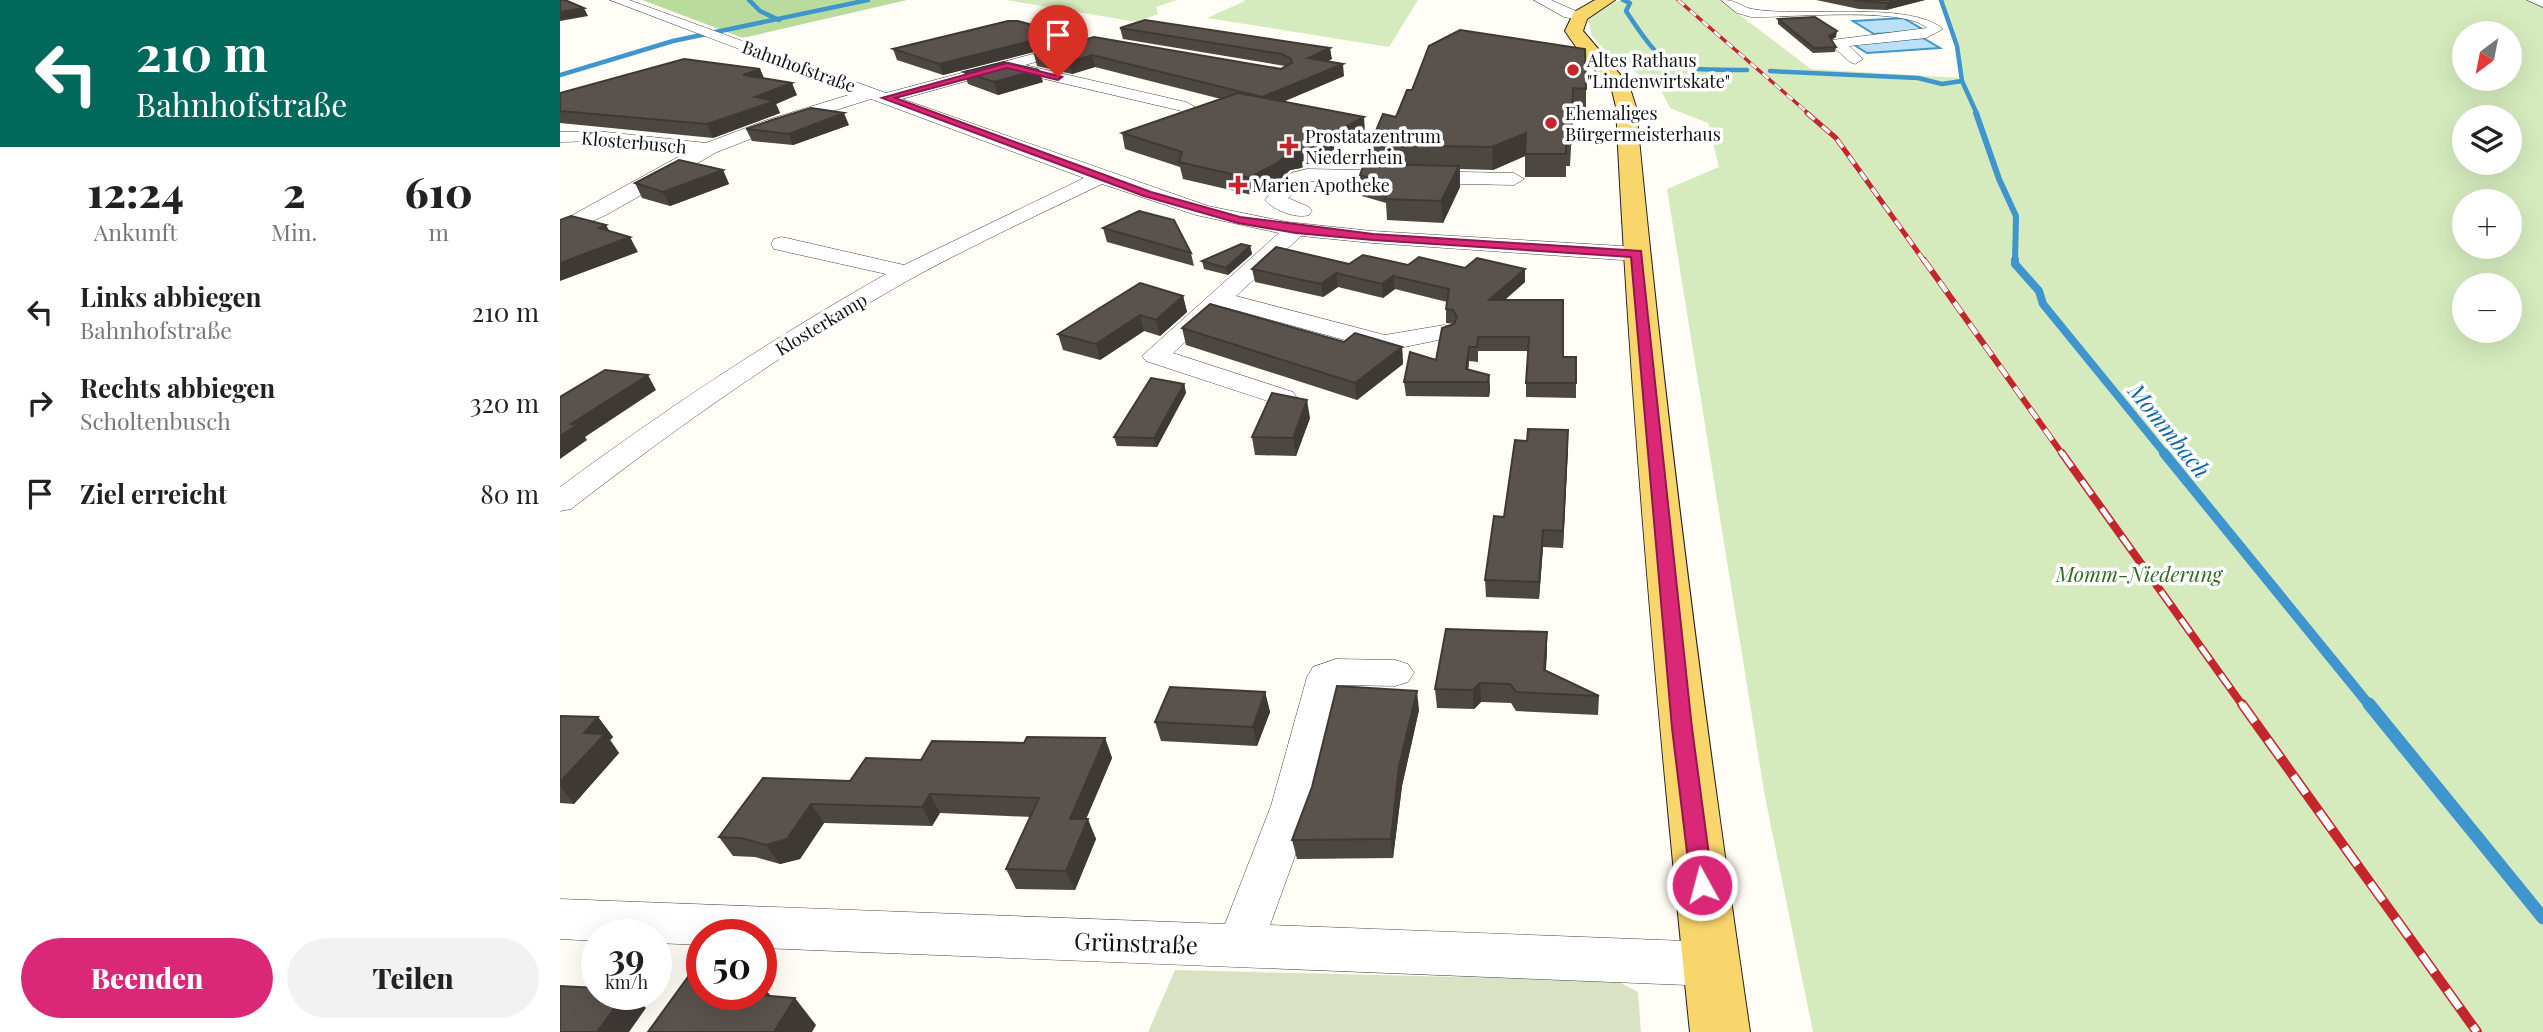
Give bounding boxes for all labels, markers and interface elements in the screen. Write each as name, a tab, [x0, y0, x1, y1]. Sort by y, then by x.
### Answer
pin	[1028, 5, 1088, 77]
icon: arrive	[1039, 16, 1077, 54]
text: 210 m	[136, 19, 268, 84]
north arrow	[2452, 21, 2522, 91]
map controls	[2452, 21, 2522, 343]
icon: left	[21, 28, 112, 119]
street label: Bahnhofstraße	[739, 34, 859, 98]
place label: Altes Rathaus "Lindenwirtskate"	[1586, 48, 1730, 93]
marker: Altes Rathaus "Lindenwirtskate"	[1565, 62, 1581, 78]
text: Bahnhofstraße	[136, 82, 347, 125]
place label: Ehemaliges Bürgermeisterhaus	[1565, 101, 1721, 146]
button: layers	[2452, 105, 2522, 175]
marker: Ehemaliges Bürgermeisterhaus	[1543, 115, 1559, 131]
place label: Prostatazentrum Niederrhein	[1305, 124, 1441, 169]
street label: Klosterbusch	[580, 125, 688, 159]
marker: Prostatazentrum Niederrhein	[1279, 136, 1299, 156]
text: 12:24	[87, 163, 184, 219]
text: 2	[283, 163, 306, 219]
text: 610	[405, 163, 473, 219]
place label: Marien Apotheke	[1252, 173, 1390, 197]
marker: Marien Apotheke	[1230, 177, 1246, 193]
button: +	[2452, 189, 2522, 259]
text: Ankunft	[94, 216, 177, 247]
text: Min.	[271, 216, 317, 247]
text: m	[428, 216, 449, 247]
button: −	[2452, 273, 2522, 343]
text: Links abbiegen	[80, 279, 261, 314]
street label: Klosterkamp	[771, 287, 871, 361]
icon: left	[21, 293, 59, 331]
text: 210 m	[472, 294, 539, 329]
text: Bahnhofstraße	[80, 314, 232, 345]
text: Rechts abbiegen	[80, 370, 275, 405]
water label: Mommbach	[2122, 375, 2218, 484]
icon: right	[21, 384, 59, 422]
text: 320 m	[470, 385, 539, 420]
text: Scholtenbusch	[80, 405, 231, 436]
icon: arrive	[21, 475, 59, 513]
text: Ziel erreicht	[80, 476, 227, 511]
text: 80 m	[480, 476, 539, 511]
park label: Momm-Niederung	[2055, 559, 2224, 587]
position arrow	[1665, 848, 1739, 922]
speed limit sign: 50	[686, 919, 777, 1010]
street label: Grünstraße	[1074, 924, 1198, 960]
text: 39	[608, 932, 645, 979]
button: Beenden	[21, 938, 273, 1018]
button: Teilen	[287, 938, 539, 1018]
text: km/h	[605, 970, 648, 994]

